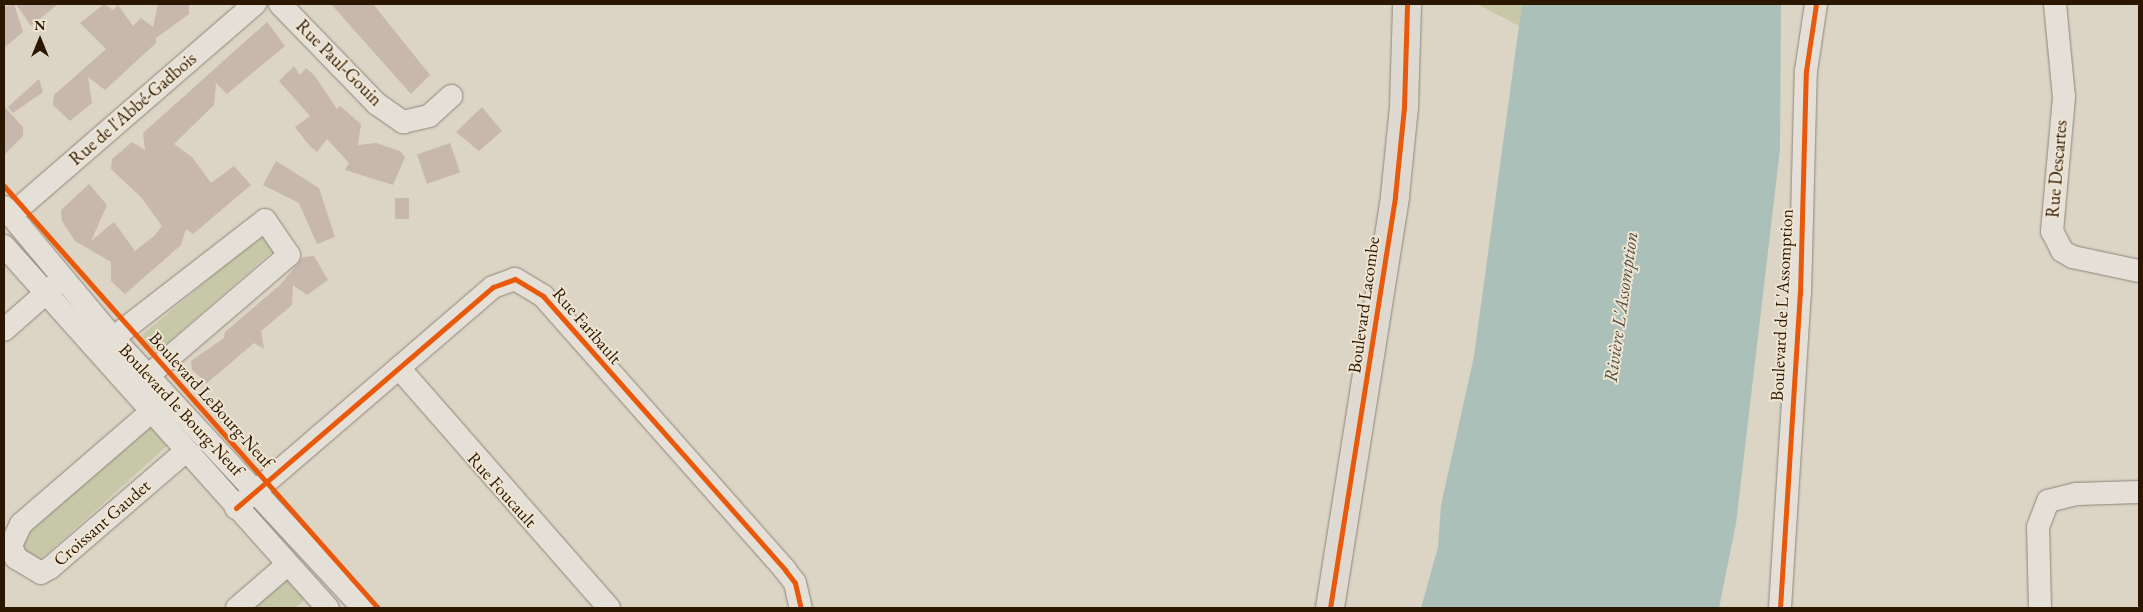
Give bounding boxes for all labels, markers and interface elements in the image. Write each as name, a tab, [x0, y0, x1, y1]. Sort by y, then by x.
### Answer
north arrow	[15, 15, 65, 65]
street label: Rue Paul-Gouin	[291, 15, 387, 111]
text: N	[34, 16, 46, 34]
street label: Rue de l'Abbé-Gadbois	[65, 48, 201, 170]
street label: Rue Descartes	[2042, 119, 2072, 219]
street label: Boulevard de L'Assomption	[1766, 208, 1798, 402]
water label: Rivière L'Assomption	[1599, 230, 1643, 384]
street label: Boulevard Lacombe	[1344, 235, 1384, 375]
street label: Rue Faribault	[548, 283, 626, 369]
street label: Boulevard LeBourg-Neuf	[144, 328, 278, 472]
street label: Boulevard le Bourg-Neuf	[114, 339, 248, 481]
street label: Rue Foucault	[463, 448, 541, 532]
street label: Croissant Gaudet	[49, 475, 155, 571]

